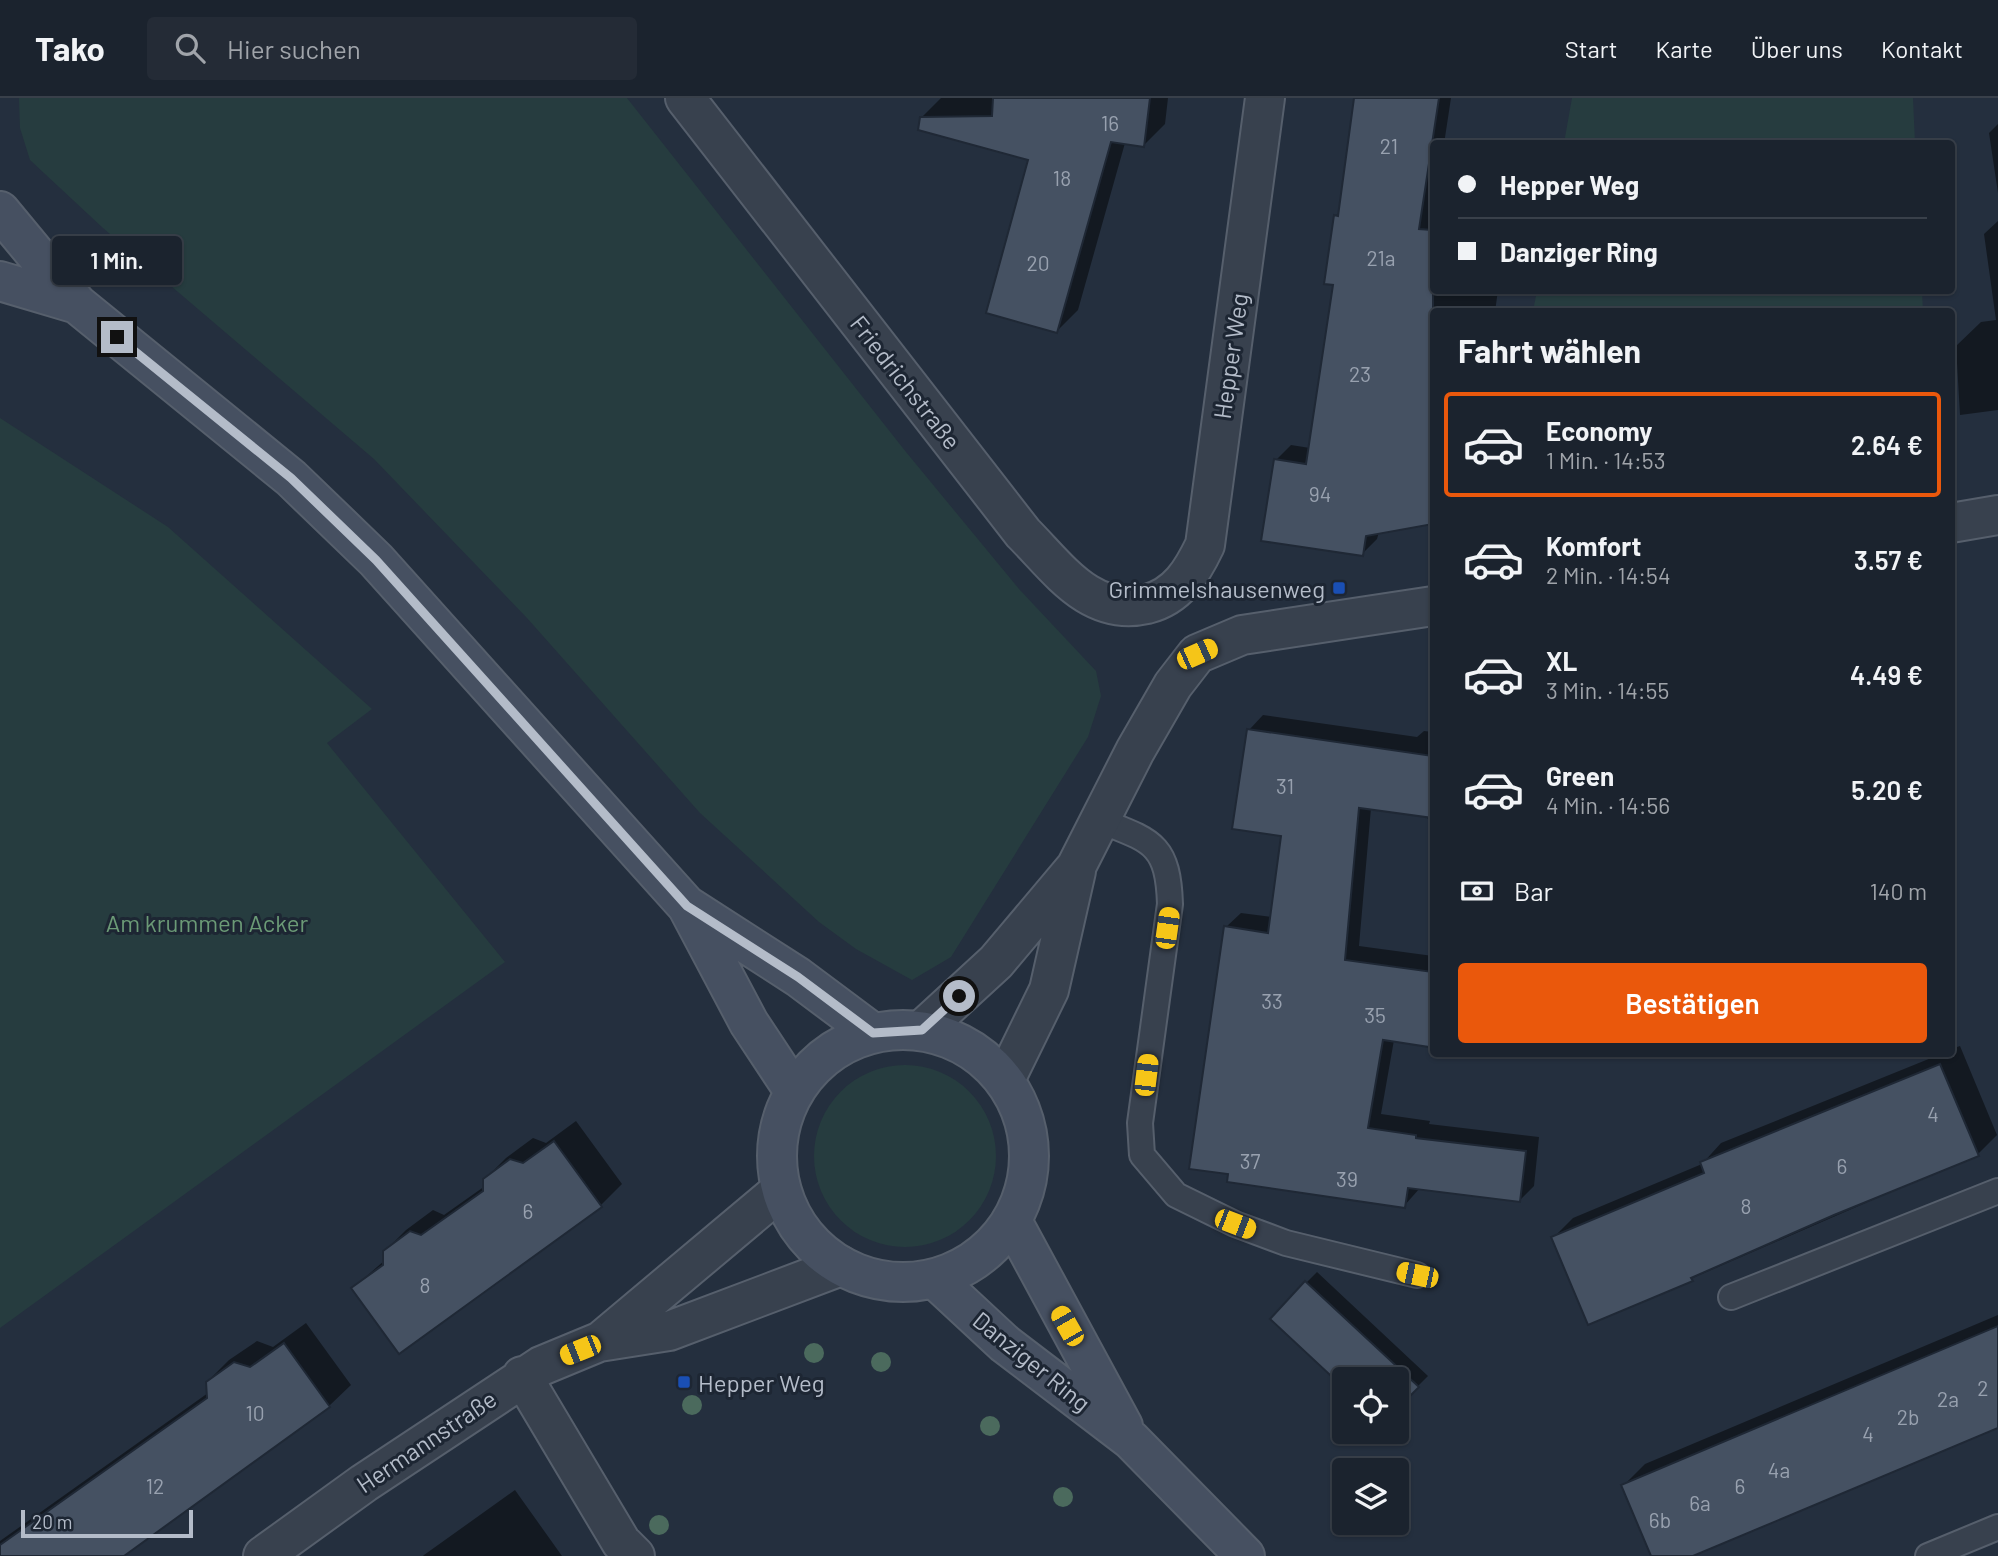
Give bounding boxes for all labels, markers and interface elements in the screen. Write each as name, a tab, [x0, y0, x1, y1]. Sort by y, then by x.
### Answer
search box	[147, 17, 637, 80]
text: Tako	[35, 28, 105, 68]
icon: search	[171, 29, 209, 67]
text: Hier suchen	[227, 33, 361, 64]
text: Start	[1565, 34, 1618, 63]
text: Karte	[1656, 34, 1713, 63]
text: Über uns	[1751, 34, 1843, 63]
text: Kontakt	[1881, 34, 1963, 63]
house number: 16	[1101, 110, 1119, 135]
house number: 21	[1380, 133, 1398, 158]
house number: 18	[1053, 165, 1071, 190]
text: Hepper Weg	[1500, 169, 1639, 200]
callout: 1 Min.	[52, 236, 182, 285]
text: Danziger Ring	[1500, 236, 1658, 267]
house number: 21a	[1366, 245, 1396, 270]
text: 1 Min.	[90, 246, 144, 274]
house number: 20	[1026, 250, 1050, 275]
street label: Hepper Weg	[1207, 291, 1253, 421]
street label: Friedrichstraße	[845, 309, 967, 455]
route end	[101, 321, 133, 353]
text: Fahrt wählen	[1458, 331, 1641, 369]
house number: 23	[1349, 361, 1371, 386]
icon: car	[1462, 413, 1525, 476]
text: Economy	[1546, 415, 1652, 446]
text: 2.64 €	[1851, 429, 1923, 460]
text: 1 Min. · 14:53	[1546, 446, 1666, 474]
house number: 94	[1309, 481, 1331, 506]
icon: car	[1462, 528, 1525, 591]
text: Komfort	[1546, 530, 1641, 561]
text: 3.57 €	[1854, 544, 1923, 575]
text: 2 Min. · 14:54	[1546, 561, 1671, 589]
place label: Grimmelshausenweg	[1108, 574, 1325, 603]
marker: Grimmelshausenweg	[1331, 580, 1347, 596]
car	[1174, 636, 1221, 672]
icon: car	[1462, 643, 1525, 706]
text: XL	[1546, 645, 1577, 676]
text: 4.49 €	[1850, 659, 1923, 690]
text: 3 Min. · 14:55	[1546, 676, 1669, 704]
icon: car	[1462, 758, 1525, 821]
text: Green	[1546, 760, 1614, 791]
house number: 31	[1276, 773, 1294, 798]
text: 5.20 €	[1851, 774, 1923, 805]
text: 4 Min. · 14:56	[1546, 791, 1670, 819]
icon: cash	[1458, 872, 1496, 910]
text: Bar	[1514, 875, 1553, 906]
text: 140 m	[1870, 877, 1927, 905]
car	[1154, 906, 1181, 950]
park label: Am krummen Acker	[106, 908, 309, 937]
button: Bestätigen	[1458, 963, 1927, 1043]
route start	[943, 980, 975, 1012]
house number: 33	[1261, 988, 1283, 1013]
house number: 35	[1364, 1002, 1386, 1027]
car	[1134, 1053, 1159, 1097]
house number: 4	[1927, 1101, 1939, 1126]
house number: 37	[1240, 1148, 1260, 1173]
house number: 6	[1837, 1153, 1847, 1178]
house number: 39	[1336, 1166, 1358, 1191]
house number: 8	[1741, 1193, 1751, 1218]
house number: 6	[523, 1198, 533, 1223]
car	[1212, 1207, 1259, 1241]
car	[1395, 1260, 1440, 1290]
house number: 8	[420, 1272, 430, 1297]
car	[1048, 1303, 1087, 1349]
street label: Danziger Ring	[968, 1305, 1096, 1417]
car	[557, 1332, 604, 1368]
map controls	[1332, 1367, 1409, 1535]
button: locate	[1332, 1367, 1409, 1444]
place label: Hepper Weg	[698, 1368, 825, 1397]
marker: Hepper Weg	[676, 1374, 692, 1390]
house number: 2	[1977, 1375, 1989, 1400]
street label: Hermannstraße	[351, 1384, 501, 1498]
house number: 2a	[1937, 1386, 1959, 1411]
house number: 10	[245, 1400, 265, 1425]
house number: 2b	[1897, 1404, 1919, 1429]
house number: 4	[1862, 1421, 1874, 1446]
house number: 4a	[1768, 1457, 1790, 1482]
button: layers	[1332, 1458, 1409, 1535]
house number: 12	[146, 1473, 164, 1498]
house number: 6	[1735, 1473, 1745, 1498]
house number: 6a	[1689, 1490, 1711, 1515]
scale bar	[21, 1507, 192, 1539]
house number: 6b	[1649, 1507, 1671, 1532]
text: 20 m	[32, 1510, 72, 1533]

